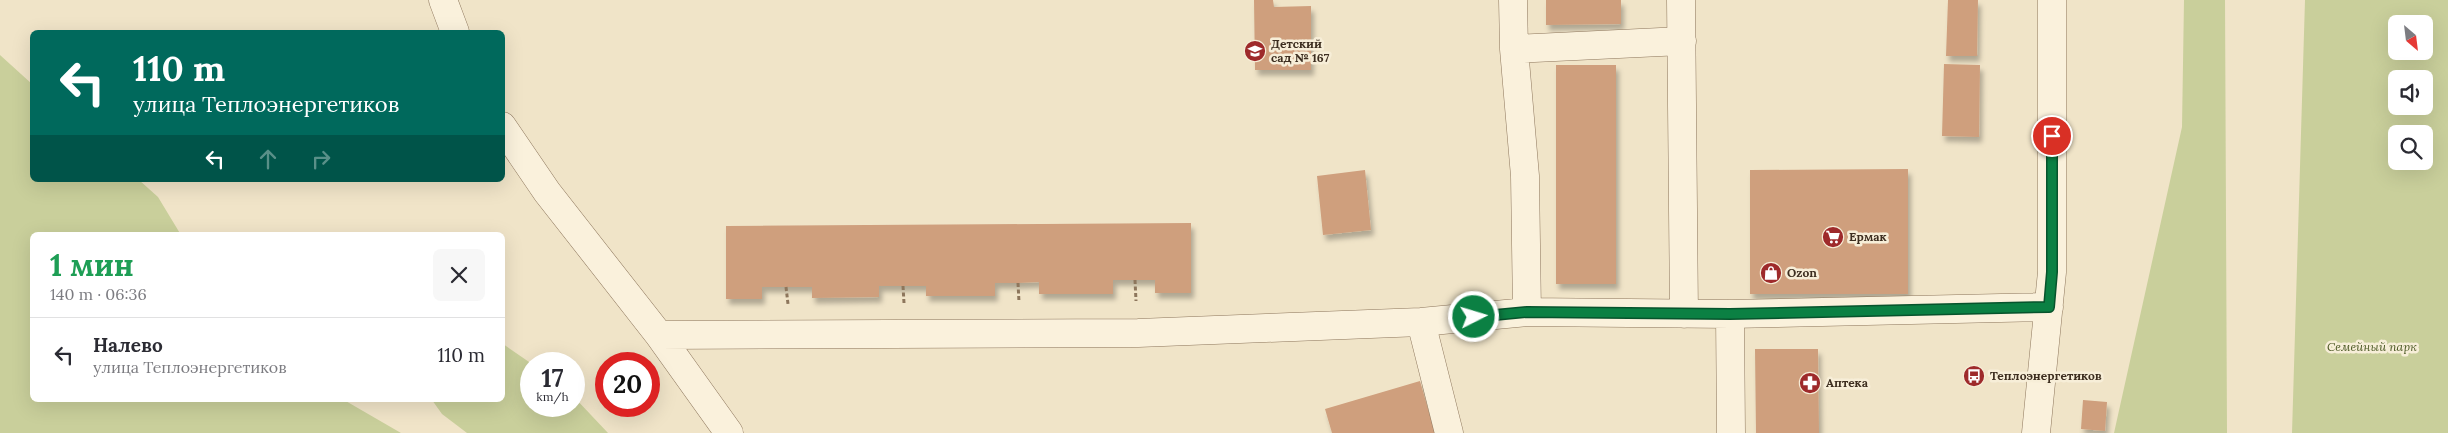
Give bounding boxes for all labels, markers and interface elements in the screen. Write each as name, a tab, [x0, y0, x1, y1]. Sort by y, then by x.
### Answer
north arrow	[2388, 15, 2432, 60]
map controls	[2388, 15, 2433, 170]
place label: Детский сад № 167	[1271, 36, 1330, 65]
school or university icon: Детский сад № 167	[1243, 39, 1267, 63]
text: 110 m	[133, 46, 225, 91]
icon: left	[50, 50, 115, 115]
button: sound	[2388, 70, 2433, 115]
text: улица Теплоэнергетиков	[133, 90, 399, 118]
pin	[2031, 115, 2073, 157]
icon: arrive	[2038, 122, 2066, 150]
button: search	[2388, 125, 2433, 170]
icon: left	[201, 145, 229, 173]
icon: ahead	[254, 145, 282, 173]
icon: right	[307, 145, 335, 173]
supermarket icon: Ермак	[1821, 225, 1845, 249]
place label: Ермак	[1849, 229, 1887, 244]
text: 1 мин	[50, 246, 134, 284]
button: close	[433, 249, 485, 301]
shop icon: Ozon	[1759, 261, 1783, 285]
place label: Ozon	[1787, 265, 1817, 280]
text: 140 m · 06:36	[50, 284, 147, 304]
position arrow	[1447, 290, 1499, 342]
text: Налево	[93, 333, 163, 357]
park label: Семейный парк	[2327, 339, 2417, 354]
icon: left	[50, 341, 78, 369]
text: 110 m	[437, 343, 485, 367]
speed limit sign: 20	[595, 352, 660, 417]
text: улица Теплоэнергетиков	[93, 357, 287, 377]
text: 17	[542, 362, 563, 394]
bus stop icon: Теплоэнергетиков	[1962, 364, 1986, 388]
place label: Теплоэнергетиков	[1990, 368, 2102, 383]
pharmacy icon: Аптека	[1798, 371, 1822, 395]
place label: Аптека	[1826, 375, 1869, 390]
text: km/h	[536, 389, 569, 404]

